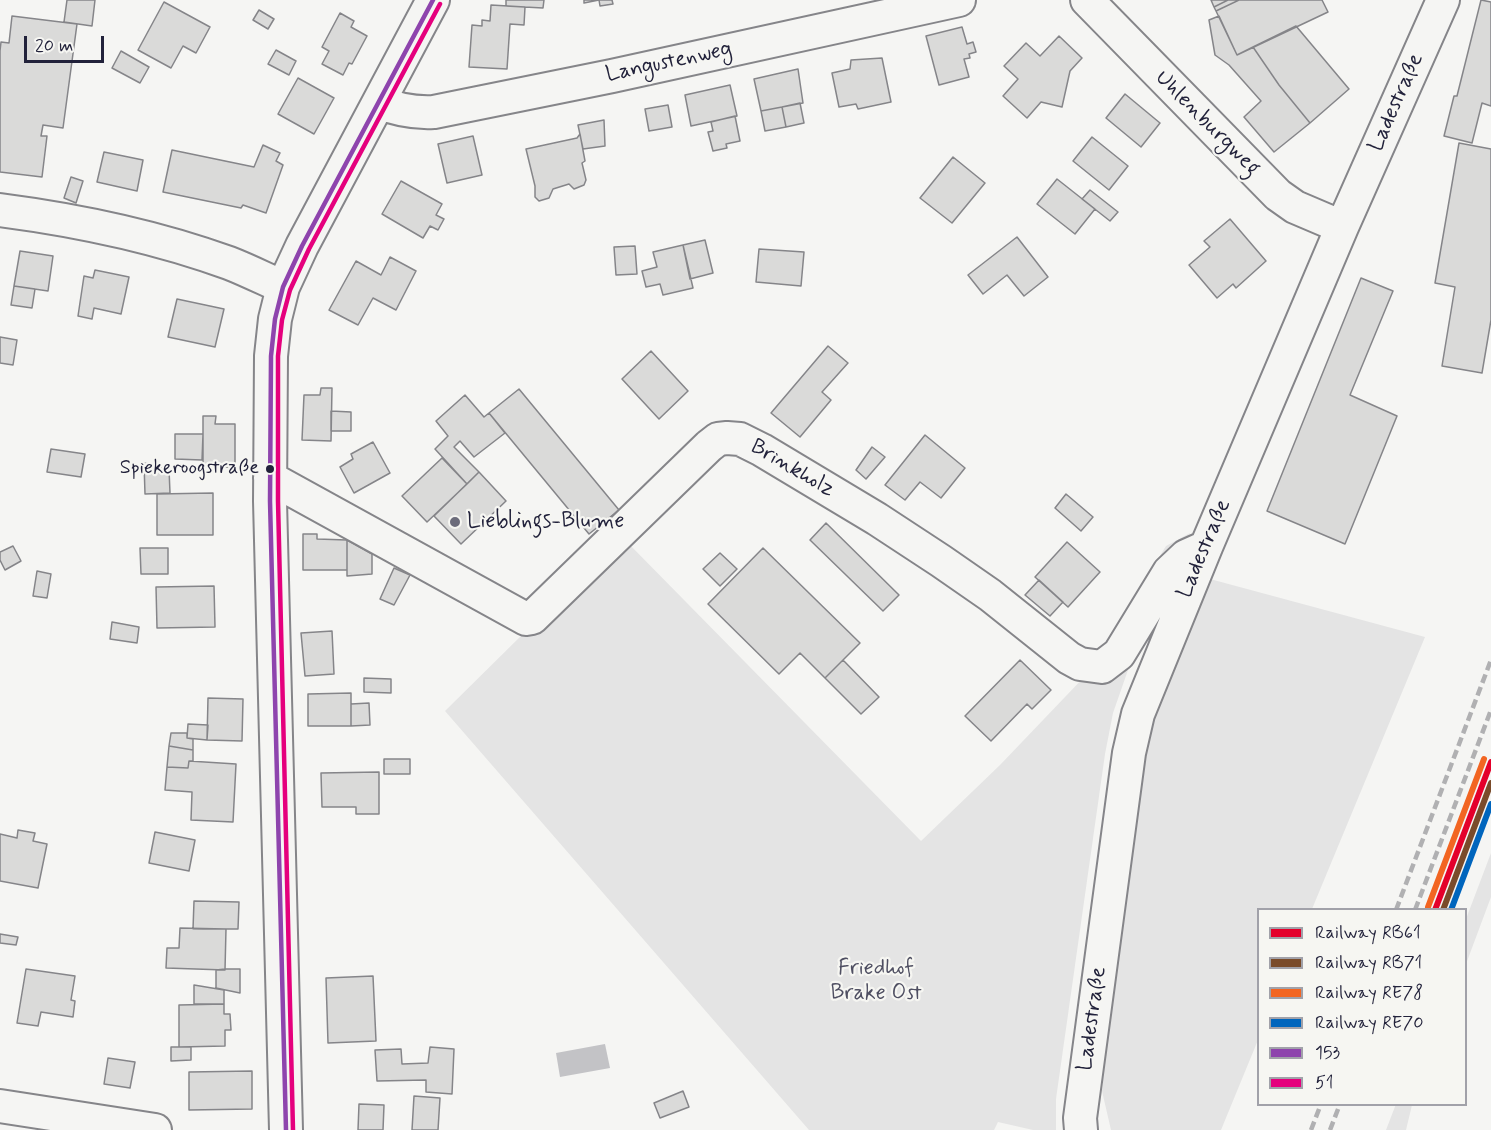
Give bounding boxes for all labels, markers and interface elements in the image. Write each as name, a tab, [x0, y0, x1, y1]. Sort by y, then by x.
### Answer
scale bar	[27, 24, 106, 62]
text: 20 m	[35, 34, 73, 58]
street label: Langustenweg	[603, 37, 735, 89]
street label: Ladestraße	[1364, 50, 1430, 156]
street label: Uhlenburgweg	[1149, 66, 1265, 182]
street label: Brinkholz	[745, 434, 839, 504]
place label: Spiekeroogstraße	[120, 457, 259, 481]
marker: Spiekeroogstraße	[264, 463, 276, 475]
street label: Ladestraße	[1172, 496, 1238, 602]
place label: Lieblings-Blume	[467, 509, 624, 535]
marker: Lieblings-Blume	[448, 515, 462, 529]
legend	[1257, 908, 1467, 1106]
text: Railway RB61	[1315, 921, 1421, 945]
text: Railway RB71	[1315, 951, 1422, 975]
park label: Friedhof Brake Ost	[830, 956, 922, 1008]
street label: Ladestraße	[1073, 965, 1113, 1073]
text: Railway RE78	[1315, 981, 1423, 1005]
text: Railway RE70	[1315, 1011, 1424, 1035]
text: 153	[1315, 1041, 1340, 1065]
text: 51	[1315, 1071, 1334, 1095]

